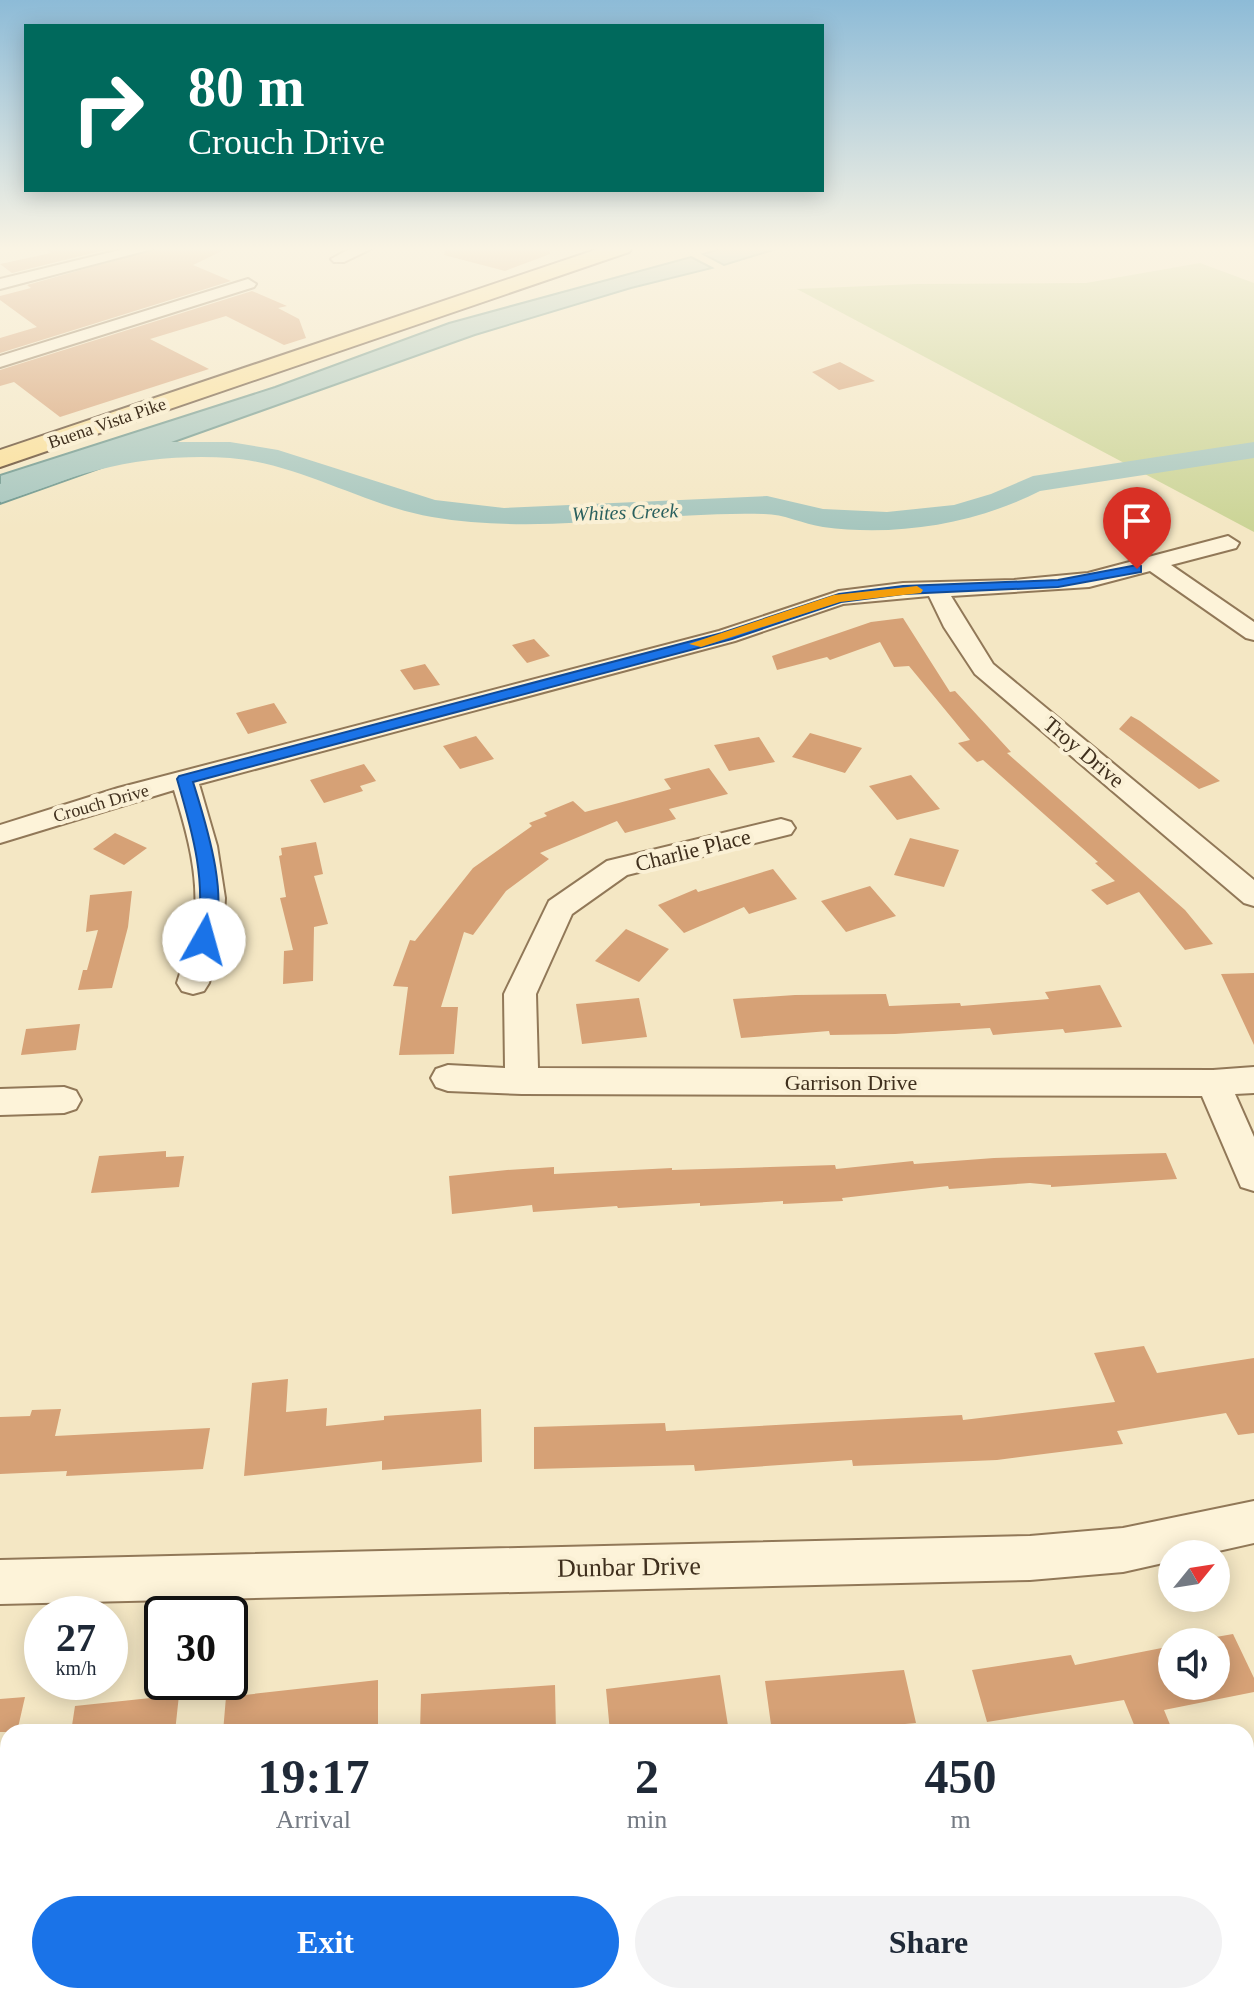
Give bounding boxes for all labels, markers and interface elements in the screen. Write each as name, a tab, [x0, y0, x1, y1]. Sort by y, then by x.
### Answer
icon: right	[56, 56, 160, 160]
text: 80 m	[188, 56, 305, 118]
text: Crouch Drive	[188, 122, 385, 162]
street label: Buena Vista Pike	[45, 393, 169, 453]
pin	[1103, 487, 1171, 569]
water label: Whites Creek	[571, 499, 680, 525]
icon: arrive	[1115, 499, 1159, 543]
street label: Troy Drive	[1039, 711, 1129, 793]
street label: Crouch Drive	[51, 780, 151, 826]
street label: Charlie Place	[633, 824, 753, 876]
position arrow	[162, 898, 246, 982]
street label: Garrison Drive	[785, 1070, 917, 1095]
north arrow	[1158, 1540, 1230, 1612]
map controls	[1158, 1540, 1230, 1700]
street label: Dunbar Drive	[557, 1551, 701, 1583]
speed limit sign: 30	[144, 1596, 248, 1700]
text: 27	[56, 1615, 96, 1660]
button: sound	[1158, 1628, 1230, 1700]
text: km/h	[55, 1657, 97, 1679]
text: 19:17	[257, 1750, 369, 1803]
text: 2	[635, 1750, 659, 1803]
text: 450	[925, 1750, 997, 1803]
text: Arrival	[276, 1805, 351, 1834]
text: min	[627, 1805, 667, 1834]
text: m	[950, 1805, 971, 1834]
button: Exit	[32, 1896, 619, 1988]
button: Share	[635, 1896, 1222, 1988]

